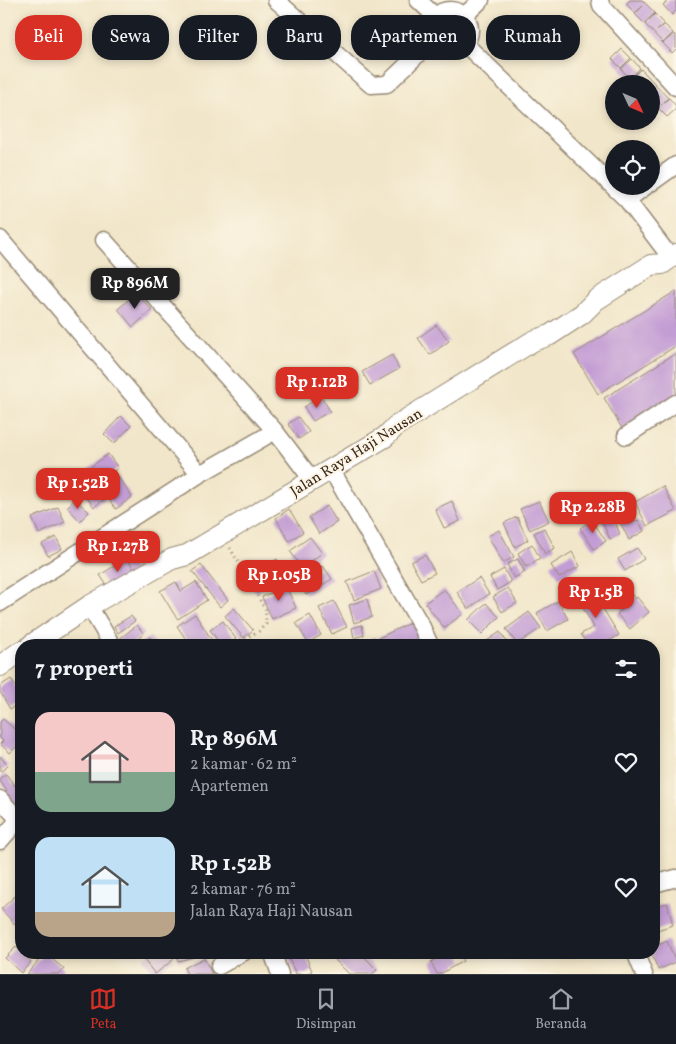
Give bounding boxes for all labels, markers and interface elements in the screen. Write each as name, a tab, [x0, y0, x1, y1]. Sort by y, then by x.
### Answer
chip: Beli	[15, 15, 82, 60]
chip: Sewa	[92, 15, 169, 60]
chip: Filter	[179, 15, 257, 60]
chip: Baru	[267, 15, 341, 60]
chip: Apartemen	[351, 15, 476, 60]
chip: Rumah	[486, 15, 580, 60]
north arrow	[605, 75, 660, 130]
map controls	[605, 75, 660, 195]
button: locate	[605, 140, 660, 195]
pin: Rp 896M	[89, 268, 181, 310]
text: Rp 896M	[102, 273, 168, 295]
pin: Rp 1.12B	[265, 366, 369, 409]
text: Rp 1.12B	[287, 372, 347, 394]
street label: Jalan Raya Haji Nausan	[287, 404, 427, 503]
pin: Rp 1.52B	[26, 468, 130, 510]
text: Rp 1.52B	[47, 473, 109, 495]
pin: Rp 2.28B	[541, 492, 645, 534]
text: Rp 2.28B	[560, 497, 626, 519]
pin: Rp 1.27B	[66, 530, 170, 573]
text: Rp 1.27B	[87, 536, 149, 558]
pin: Rp 1.05B	[227, 560, 331, 602]
text: Rp 1.05B	[247, 565, 311, 587]
pin: Rp 1.5B	[550, 576, 642, 619]
text: Rp 1.5B	[569, 582, 623, 604]
text: 7 properti	[35, 655, 133, 684]
icon: filters	[612, 655, 640, 683]
text: Rp 896M	[190, 725, 277, 754]
icon: home	[75, 732, 135, 792]
icon: heart	[612, 748, 640, 776]
text: 2 kamar · 62 m²	[190, 754, 297, 776]
text: Apartemen	[190, 776, 269, 798]
text: Rp 1.52B	[190, 850, 272, 879]
icon: home	[75, 857, 135, 917]
icon: heart	[612, 873, 640, 901]
text: 2 kamar · 76 m²	[190, 879, 296, 901]
text: Jalan Raya Haji Nausan	[190, 901, 353, 923]
tab: Peta	[89, 985, 117, 1034]
tab: Disimpan	[296, 985, 356, 1034]
tab: Beranda	[535, 985, 587, 1034]

